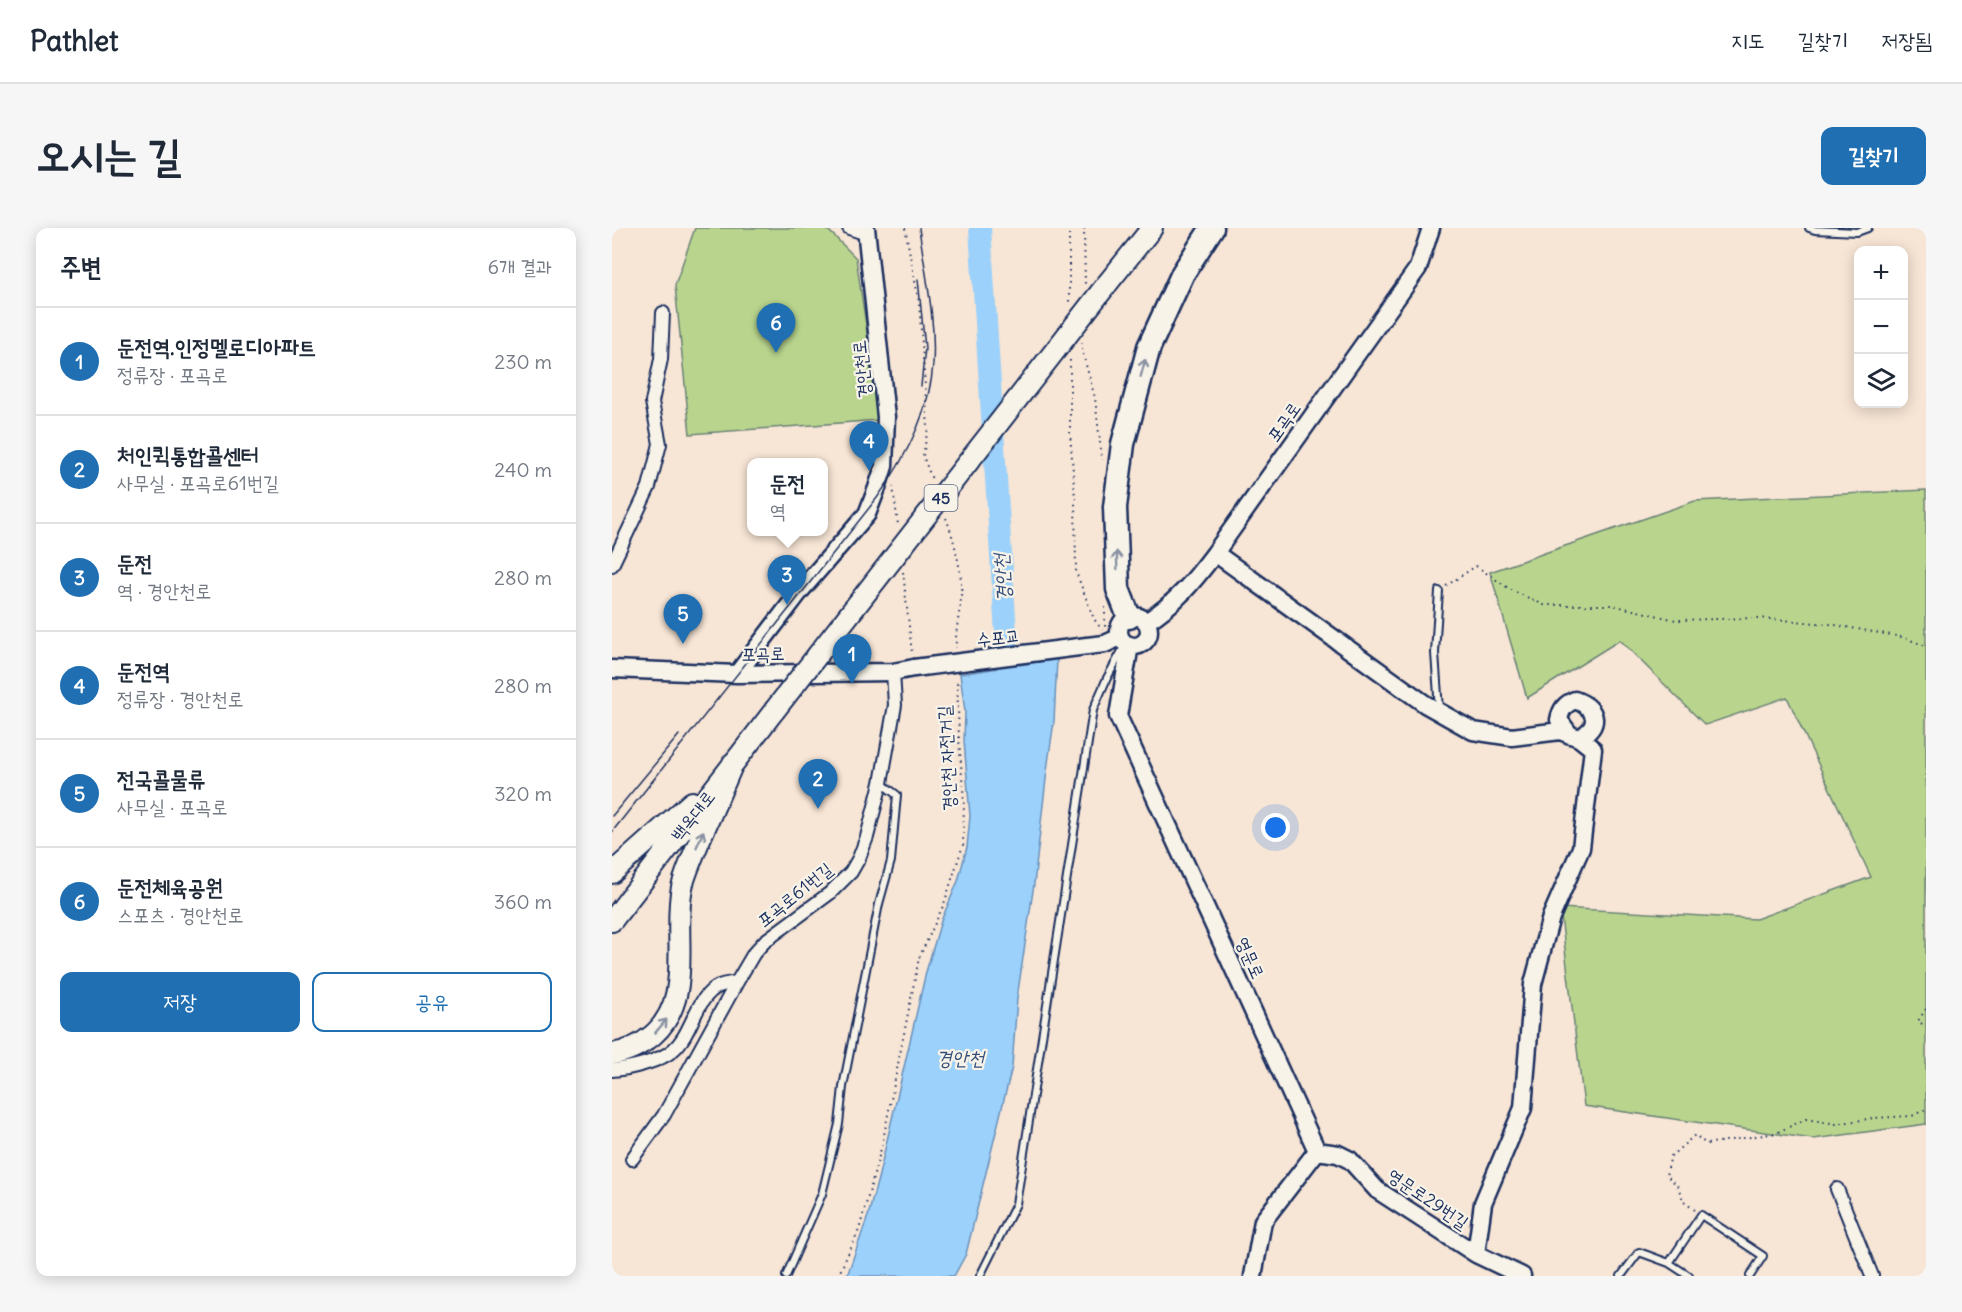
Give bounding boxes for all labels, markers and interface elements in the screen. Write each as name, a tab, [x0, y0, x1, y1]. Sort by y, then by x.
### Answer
text: Pathlet	[30, 23, 119, 59]
text: 지도	[1731, 27, 1765, 54]
text: 길찾기	[1798, 27, 1848, 54]
text: 저장됨	[1881, 27, 1932, 54]
button: 길찾기	[1821, 127, 1926, 185]
text: 오시는 길	[36, 129, 181, 181]
map controls	[1854, 246, 1908, 408]
button: +	[1854, 246, 1908, 300]
text: 주변	[60, 250, 102, 283]
text: 6개 결과	[487, 254, 552, 279]
button: −	[1854, 300, 1908, 354]
pin: 6	[756, 304, 796, 353]
text: 둔전역.인정멜로디아파트	[117, 333, 316, 361]
street label: 경안천로	[847, 339, 876, 399]
text: 1	[76, 349, 83, 374]
text: 230 m	[494, 349, 552, 374]
button: layers	[1854, 354, 1908, 408]
one-way arrow	[1138, 359, 1150, 378]
text: 정류장 · 포곡로	[117, 362, 228, 387]
street label: 포곡로	[1262, 397, 1305, 446]
pin: 4	[850, 422, 888, 471]
text: 처인퀵통합콜센터	[117, 441, 259, 469]
text: 2	[74, 457, 85, 482]
text: 240 m	[494, 457, 552, 482]
popup	[747, 458, 828, 536]
text: 둔전	[770, 469, 805, 497]
text: 사무실 · 포곡로61번길	[117, 470, 279, 495]
road number: 45	[924, 485, 958, 511]
text: 역	[770, 498, 786, 523]
text: 둔전	[117, 549, 152, 577]
water label: 경안천	[987, 551, 1016, 603]
one-way arrow	[1111, 551, 1123, 571]
pin: 3	[768, 556, 807, 605]
text: 3	[74, 565, 85, 590]
text: 280 m	[494, 565, 552, 590]
text: 역 · 경안천로	[117, 578, 211, 603]
pin: 5	[664, 594, 702, 644]
street label: 수포교	[975, 623, 1021, 652]
pin: 1	[832, 634, 872, 684]
street label: 포곡로	[741, 642, 785, 665]
text: 둔전역	[117, 657, 170, 685]
text: 4	[74, 673, 85, 698]
text: 280 m	[494, 673, 552, 698]
text: 정류장 · 경안천로	[117, 686, 244, 711]
street label: 경안천 자전거길	[932, 704, 961, 811]
pin: 2	[798, 760, 838, 809]
text: 전국콜물류	[117, 765, 206, 793]
text: 5	[74, 781, 85, 806]
text: 320 m	[494, 781, 552, 806]
street label: 백옥대로	[666, 786, 720, 846]
text: 사무실 · 포곡로	[117, 794, 228, 819]
your location	[1261, 813, 1290, 842]
one-way arrow	[695, 831, 707, 849]
street label: 포곡로61번길	[752, 857, 837, 932]
text: 둔전체육공원	[117, 873, 223, 901]
text: 6	[74, 889, 85, 914]
text: 360 m	[494, 889, 552, 914]
text: 스포츠 · 경안천로	[117, 902, 244, 927]
street label: 영문로	[1231, 933, 1270, 982]
button: 저장	[60, 972, 300, 1032]
button: 공유	[312, 972, 552, 1032]
one-way arrow	[654, 1019, 668, 1034]
water label: 경안천	[936, 1045, 986, 1070]
street label: 영문로29번길	[1383, 1163, 1474, 1234]

